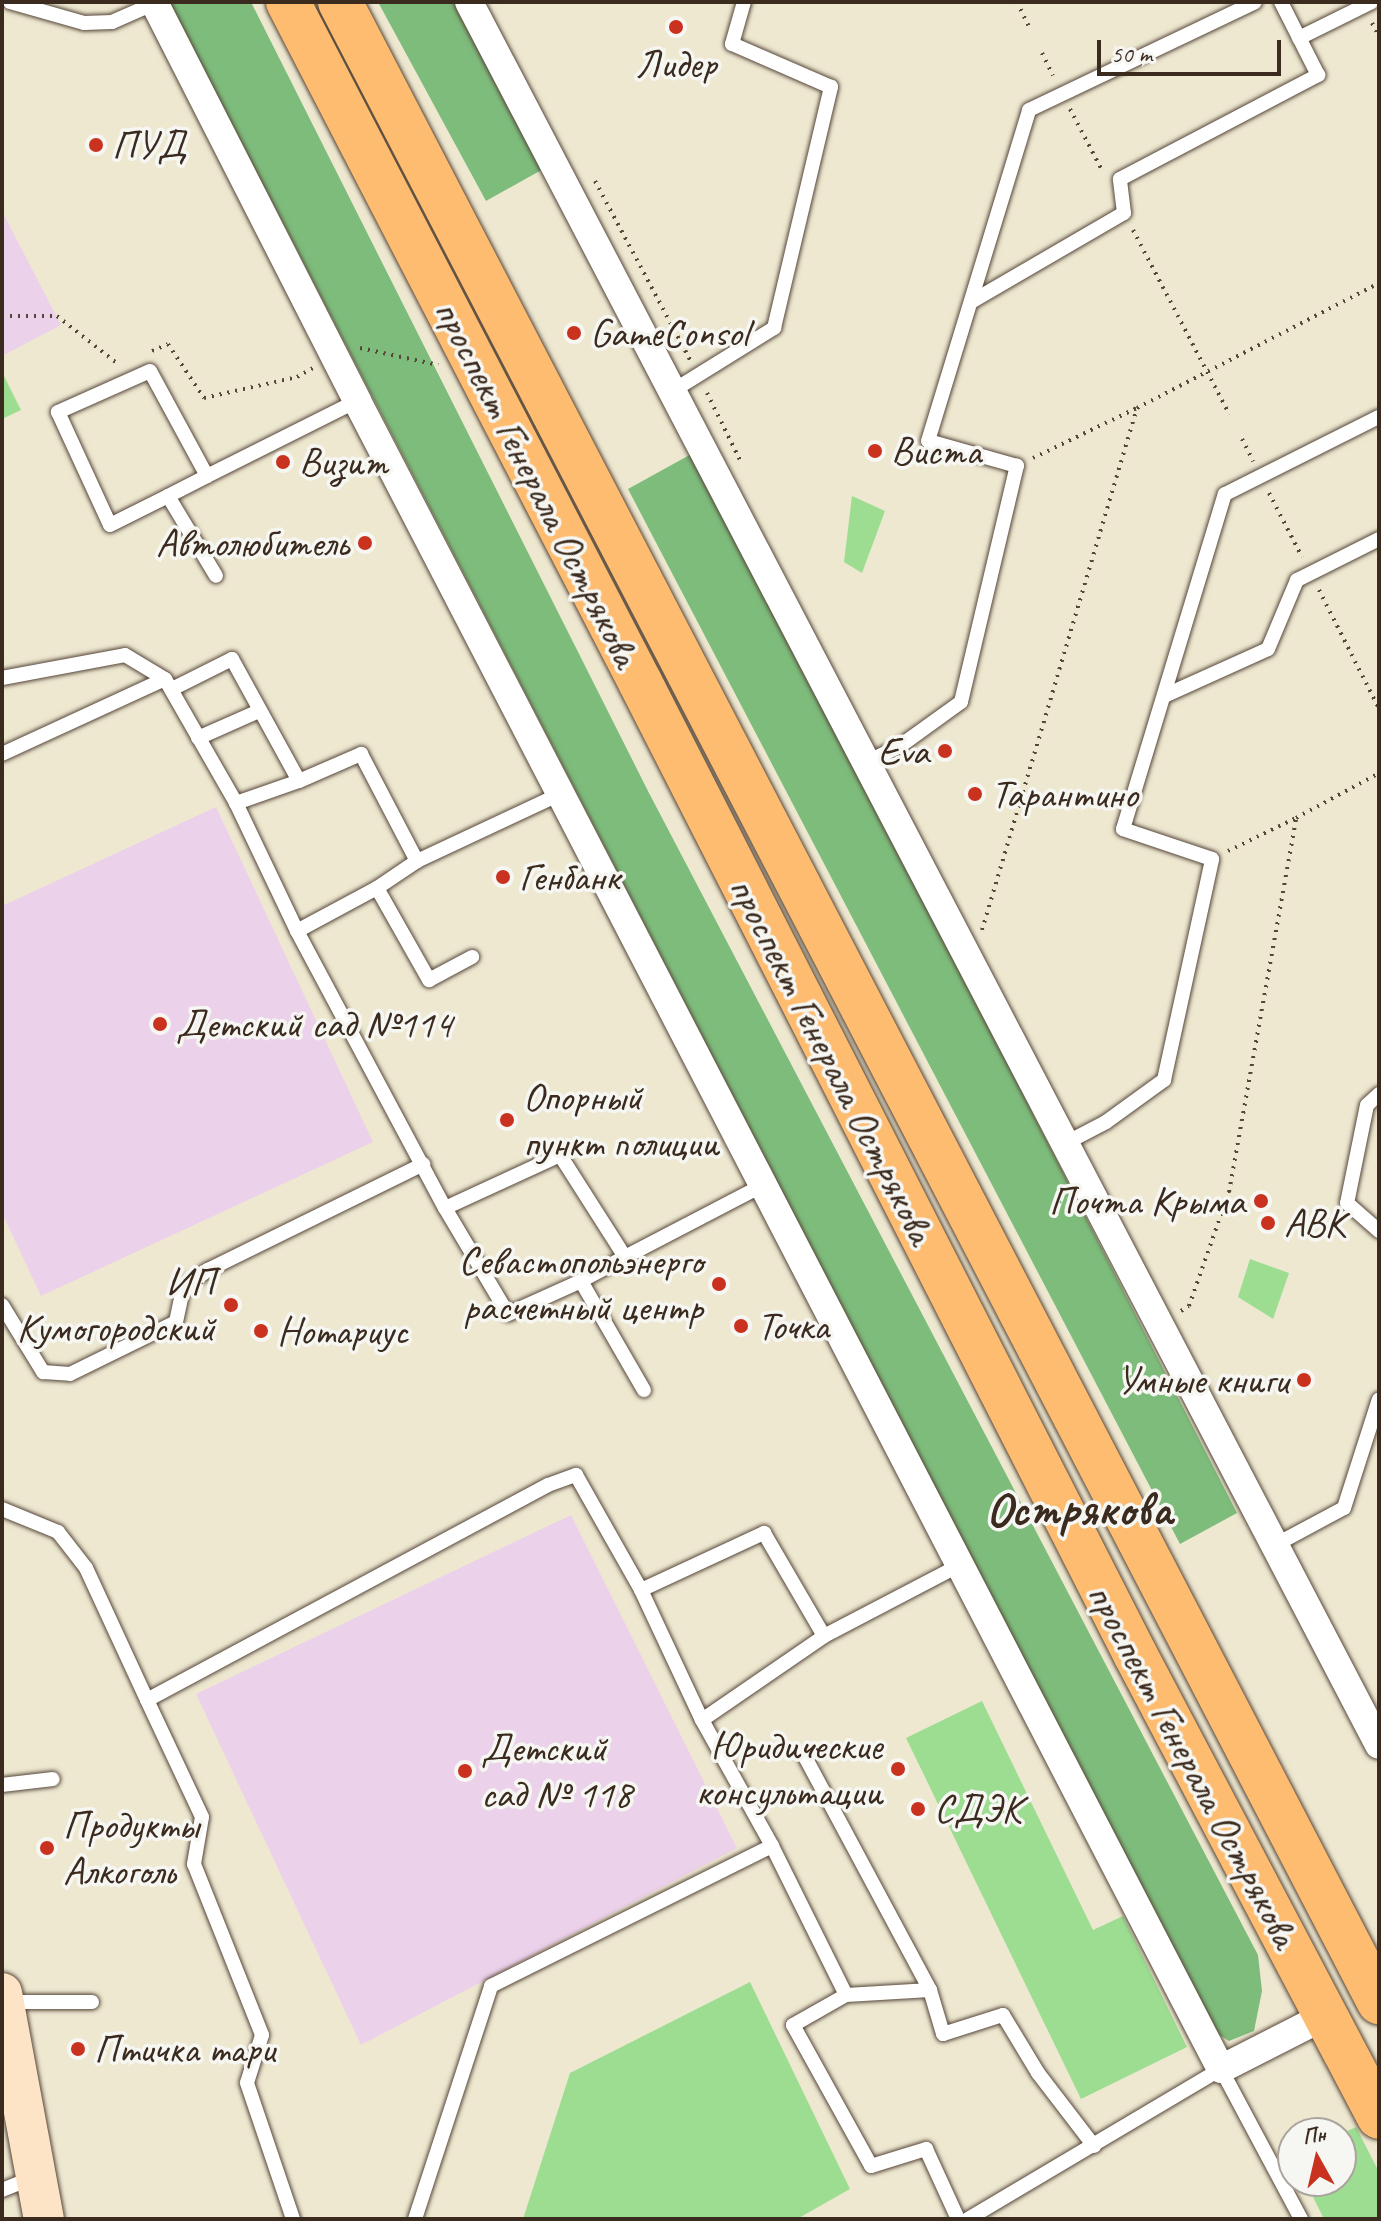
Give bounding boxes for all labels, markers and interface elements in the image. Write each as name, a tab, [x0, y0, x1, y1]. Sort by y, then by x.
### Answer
marker: Лидер	[667, 18, 685, 36]
scale bar	[1101, 24, 1285, 74]
text: 50 m	[1111, 39, 1152, 69]
place label: Лидер	[636, 40, 716, 88]
place label: ПУД	[112, 121, 186, 169]
marker: ПУД	[87, 136, 105, 154]
street label: проспект Генерала Острякова	[423, 291, 651, 675]
place label: GameConsol	[590, 309, 748, 357]
marker: GameConsol	[565, 324, 583, 342]
place label: Виста	[891, 427, 981, 475]
place label: Визит	[299, 438, 387, 486]
marker: Виста	[866, 442, 884, 460]
marker: Визит	[274, 453, 292, 471]
place label: Автолюбитель	[156, 519, 349, 567]
marker: Автолюбитель	[356, 534, 374, 552]
place label: Eva	[878, 727, 929, 775]
marker: Eva	[936, 742, 954, 760]
place label: Тарантино	[991, 770, 1138, 818]
marker: Тарантино	[966, 785, 984, 803]
place label: Генбанк	[519, 853, 619, 901]
marker: Генбанк	[494, 868, 512, 886]
street label: проспект Генерала Острякова	[718, 868, 946, 1252]
place label: Детский сад №114	[176, 1000, 452, 1048]
marker: Детский сад №114	[151, 1015, 169, 1033]
place label: Опорный пункт полиции	[523, 1073, 716, 1167]
marker: Опорный пункт полиции	[498, 1111, 516, 1129]
place label: Почта Крыма	[1050, 1177, 1245, 1225]
marker: Почта Крыма	[1252, 1192, 1270, 1210]
place label: АВК	[1284, 1199, 1344, 1247]
marker: АВК	[1259, 1214, 1277, 1232]
place label: Севастопольэнерго расчетный центр	[459, 1237, 703, 1331]
place label: ИП Кумогородский	[17, 1258, 215, 1352]
marker: Севастопольэнерго расчетный центр	[710, 1275, 728, 1293]
marker: ИП Кумогородский	[222, 1296, 240, 1314]
place label: Точка	[757, 1302, 829, 1350]
place label: Нотариус	[277, 1307, 408, 1355]
marker: Точка	[732, 1317, 750, 1335]
marker: Нотариус	[252, 1322, 270, 1340]
place label: Умные книги	[1116, 1356, 1288, 1404]
marker: Умные книги	[1295, 1371, 1313, 1389]
district label: Острякова	[986, 1481, 1172, 1539]
street label: проспект Генерала Острякова	[1076, 1574, 1310, 1956]
place label: Юридические консультации	[696, 1722, 882, 1816]
place label: Детский сад № 118	[481, 1724, 632, 1818]
marker: Юридические консультации	[889, 1760, 907, 1778]
marker: Детский сад № 118	[456, 1762, 474, 1780]
place label: СДЭК	[934, 1785, 1022, 1833]
marker: СДЭК	[909, 1800, 927, 1818]
place label: Продукты Алкоголь	[63, 1801, 199, 1895]
marker: Продукты Алкоголь	[38, 1839, 56, 1857]
place label: Птичка тари	[94, 2025, 280, 2073]
marker: Птичка тари	[69, 2040, 87, 2058]
north arrow	[1277, 2117, 1357, 2197]
text: Пн	[1301, 2120, 1327, 2151]

